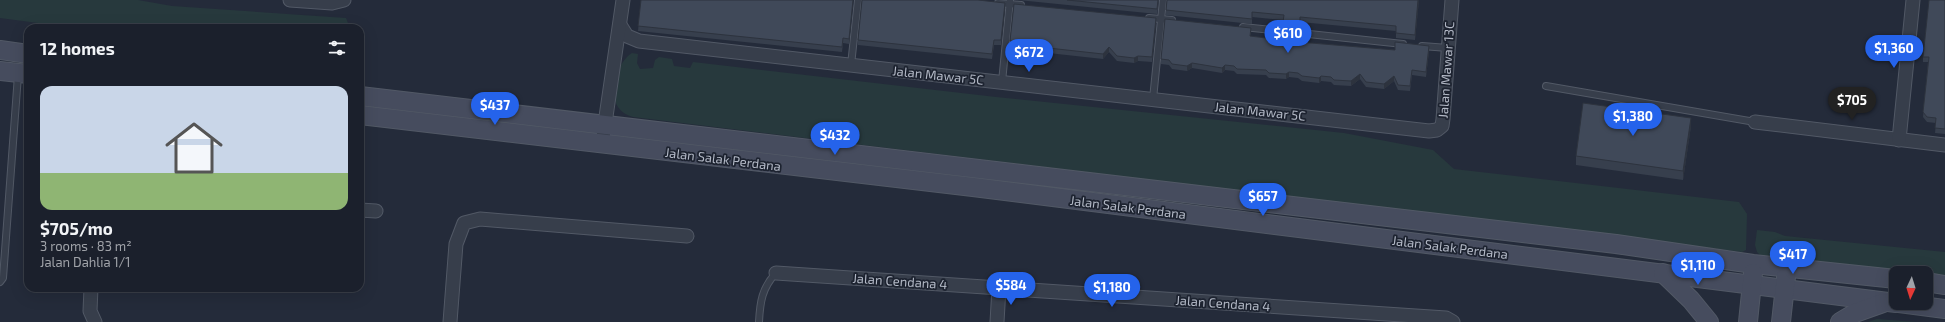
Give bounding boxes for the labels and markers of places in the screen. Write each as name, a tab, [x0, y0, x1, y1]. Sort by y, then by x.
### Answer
pin: $610	[1264, 20, 1312, 54]
pin: $1,360	[1861, 35, 1927, 69]
pin: $672	[1005, 39, 1053, 73]
pin: $705	[1828, 87, 1876, 121]
pin: $437	[471, 92, 519, 126]
pin: $1,380	[1600, 103, 1666, 137]
pin: $432	[811, 122, 859, 156]
pin: $657	[1239, 183, 1287, 217]
pin: $417	[1769, 241, 1817, 275]
pin: $1,110	[1665, 252, 1731, 286]
pin: $584	[987, 272, 1035, 306]
pin: $1,180	[1079, 274, 1145, 308]

